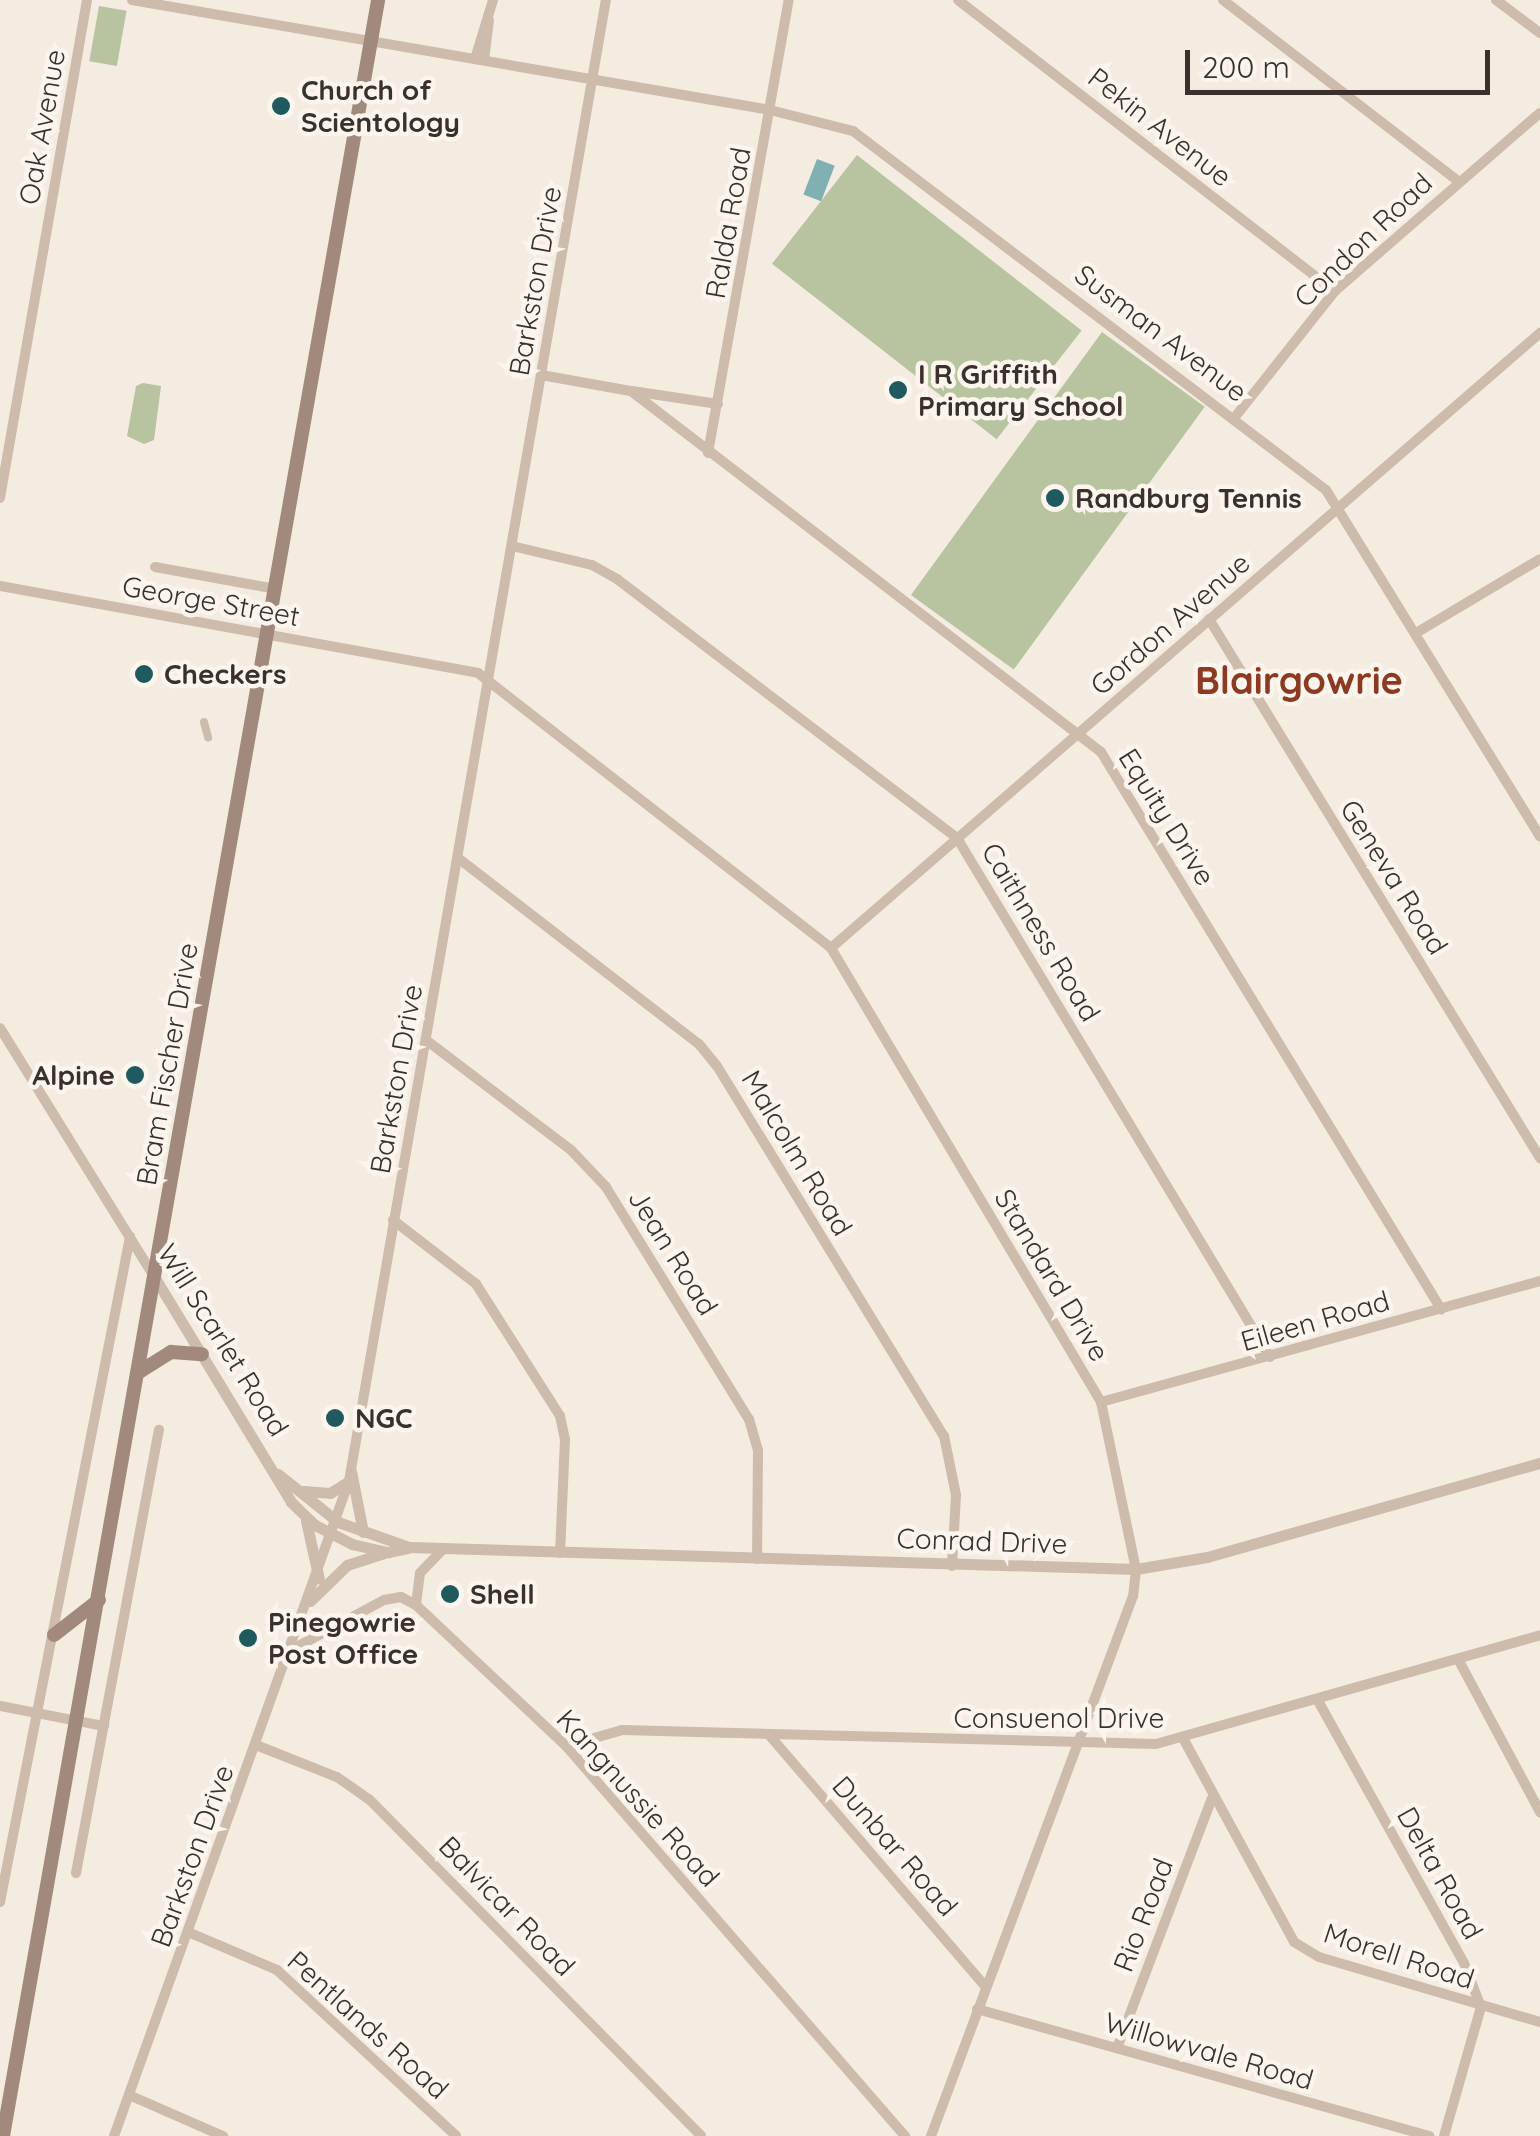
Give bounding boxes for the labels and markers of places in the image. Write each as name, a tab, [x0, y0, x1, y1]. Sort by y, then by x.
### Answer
place label: Church of Scientology	[301, 73, 460, 139]
marker: Church of Scientology	[270, 95, 292, 117]
place label: I R Griffith Primary School	[918, 357, 1124, 423]
marker: I R Griffith Primary School	[887, 379, 909, 401]
place label: Randburg Tennis	[1075, 481, 1302, 515]
marker: Randburg Tennis	[1044, 487, 1066, 509]
place label: Checkers	[164, 657, 287, 691]
marker: Checkers	[133, 663, 155, 685]
place label: Alpine	[32, 1058, 115, 1092]
marker: Alpine	[124, 1064, 146, 1086]
place label: NGC	[355, 1401, 413, 1435]
marker: NGC	[324, 1407, 346, 1429]
place label: Shell	[470, 1577, 535, 1611]
marker: Shell	[439, 1583, 461, 1605]
place label: Pinegowrie Post Office	[268, 1605, 418, 1671]
marker: Pinegowrie Post Office	[237, 1627, 259, 1649]

